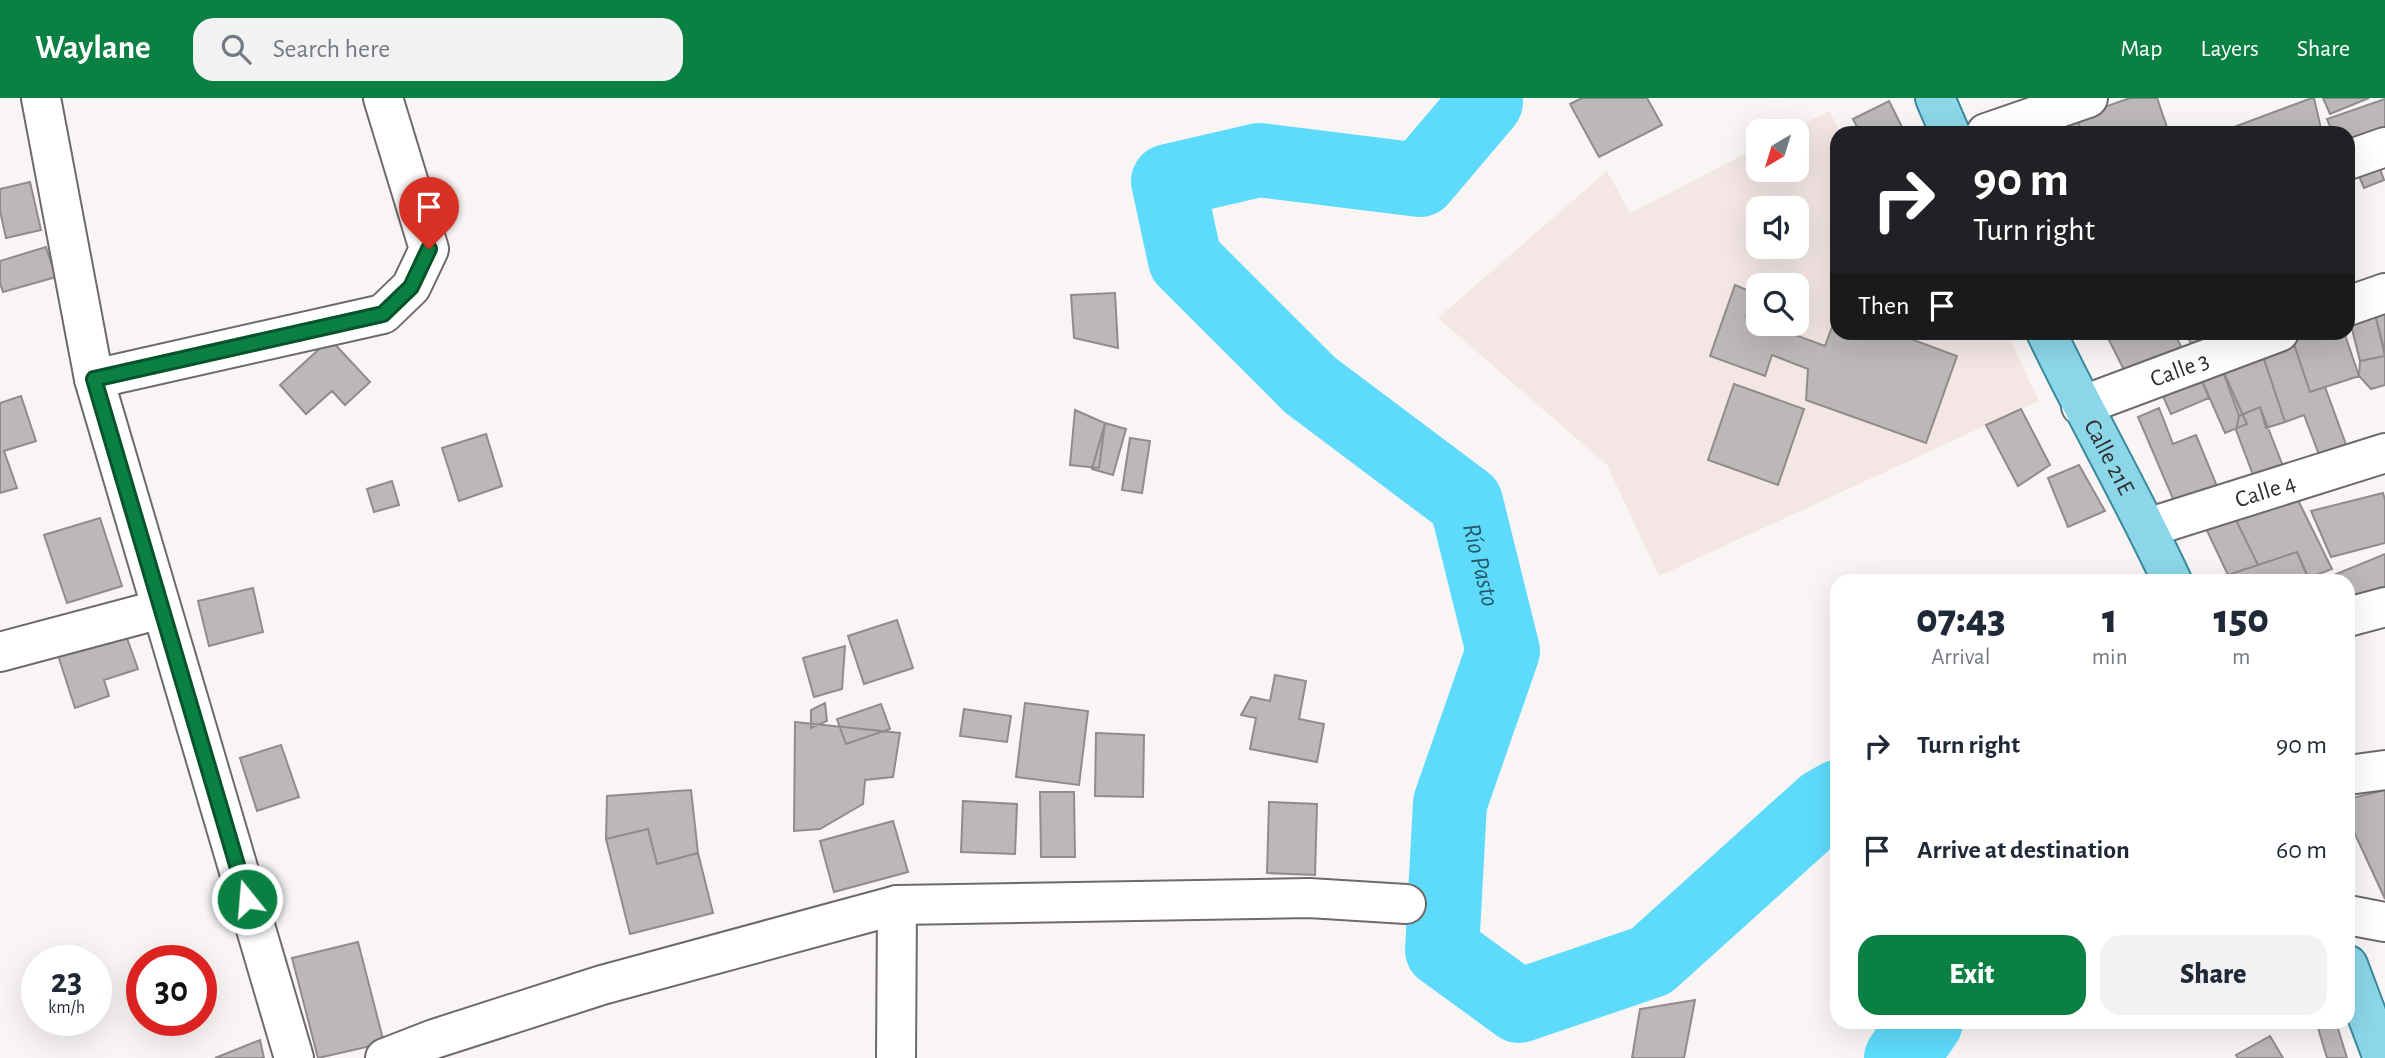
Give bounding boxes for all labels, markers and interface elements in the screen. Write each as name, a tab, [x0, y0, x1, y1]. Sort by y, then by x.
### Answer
search box	[193, 18, 683, 81]
icon: search	[217, 30, 255, 68]
text: Waylane	[35, 32, 151, 65]
text: Search here	[273, 36, 390, 62]
text: Map	[2120, 37, 2162, 61]
text: Layers	[2200, 37, 2259, 61]
text: Share	[2297, 37, 2350, 61]
north arrow	[1746, 119, 1810, 182]
map controls	[1746, 119, 1809, 336]
icon: right	[1858, 154, 1949, 245]
text: 90 m	[1973, 156, 2069, 205]
pin	[399, 177, 459, 249]
icon: arrive	[410, 188, 448, 226]
button: sound	[1746, 196, 1809, 259]
text: Turn right	[1973, 214, 2095, 246]
button: search	[1746, 273, 1809, 336]
icon: arrive	[1923, 287, 1961, 325]
text: Then	[1858, 293, 1909, 319]
street label: Calle 3	[2147, 348, 2212, 392]
street label: Calle 21E	[2079, 416, 2138, 499]
street label: Calle 4	[2232, 471, 2299, 512]
water label: Río Pasto	[1458, 521, 1503, 609]
text: 07:43	[1916, 598, 2006, 640]
text: 1	[2102, 598, 2117, 640]
text: 150	[2213, 598, 2269, 640]
text: Arrival	[1931, 646, 1990, 669]
text: min	[2092, 646, 2128, 669]
text: m	[2232, 646, 2250, 669]
icon: right	[1858, 727, 1896, 765]
text: Turn right	[1917, 732, 2020, 758]
text: 90 m	[2276, 732, 2327, 758]
icon: arrive	[1858, 832, 1896, 870]
text: Arrive at destination	[1917, 837, 2130, 863]
text: 60 m	[2276, 837, 2327, 863]
position arrow	[210, 862, 284, 936]
button: Exit	[1858, 935, 2086, 1015]
button: Share	[2100, 935, 2327, 1015]
speed limit sign: 30	[126, 945, 217, 1036]
text: 23	[51, 964, 82, 999]
text: km/h	[48, 999, 85, 1017]

